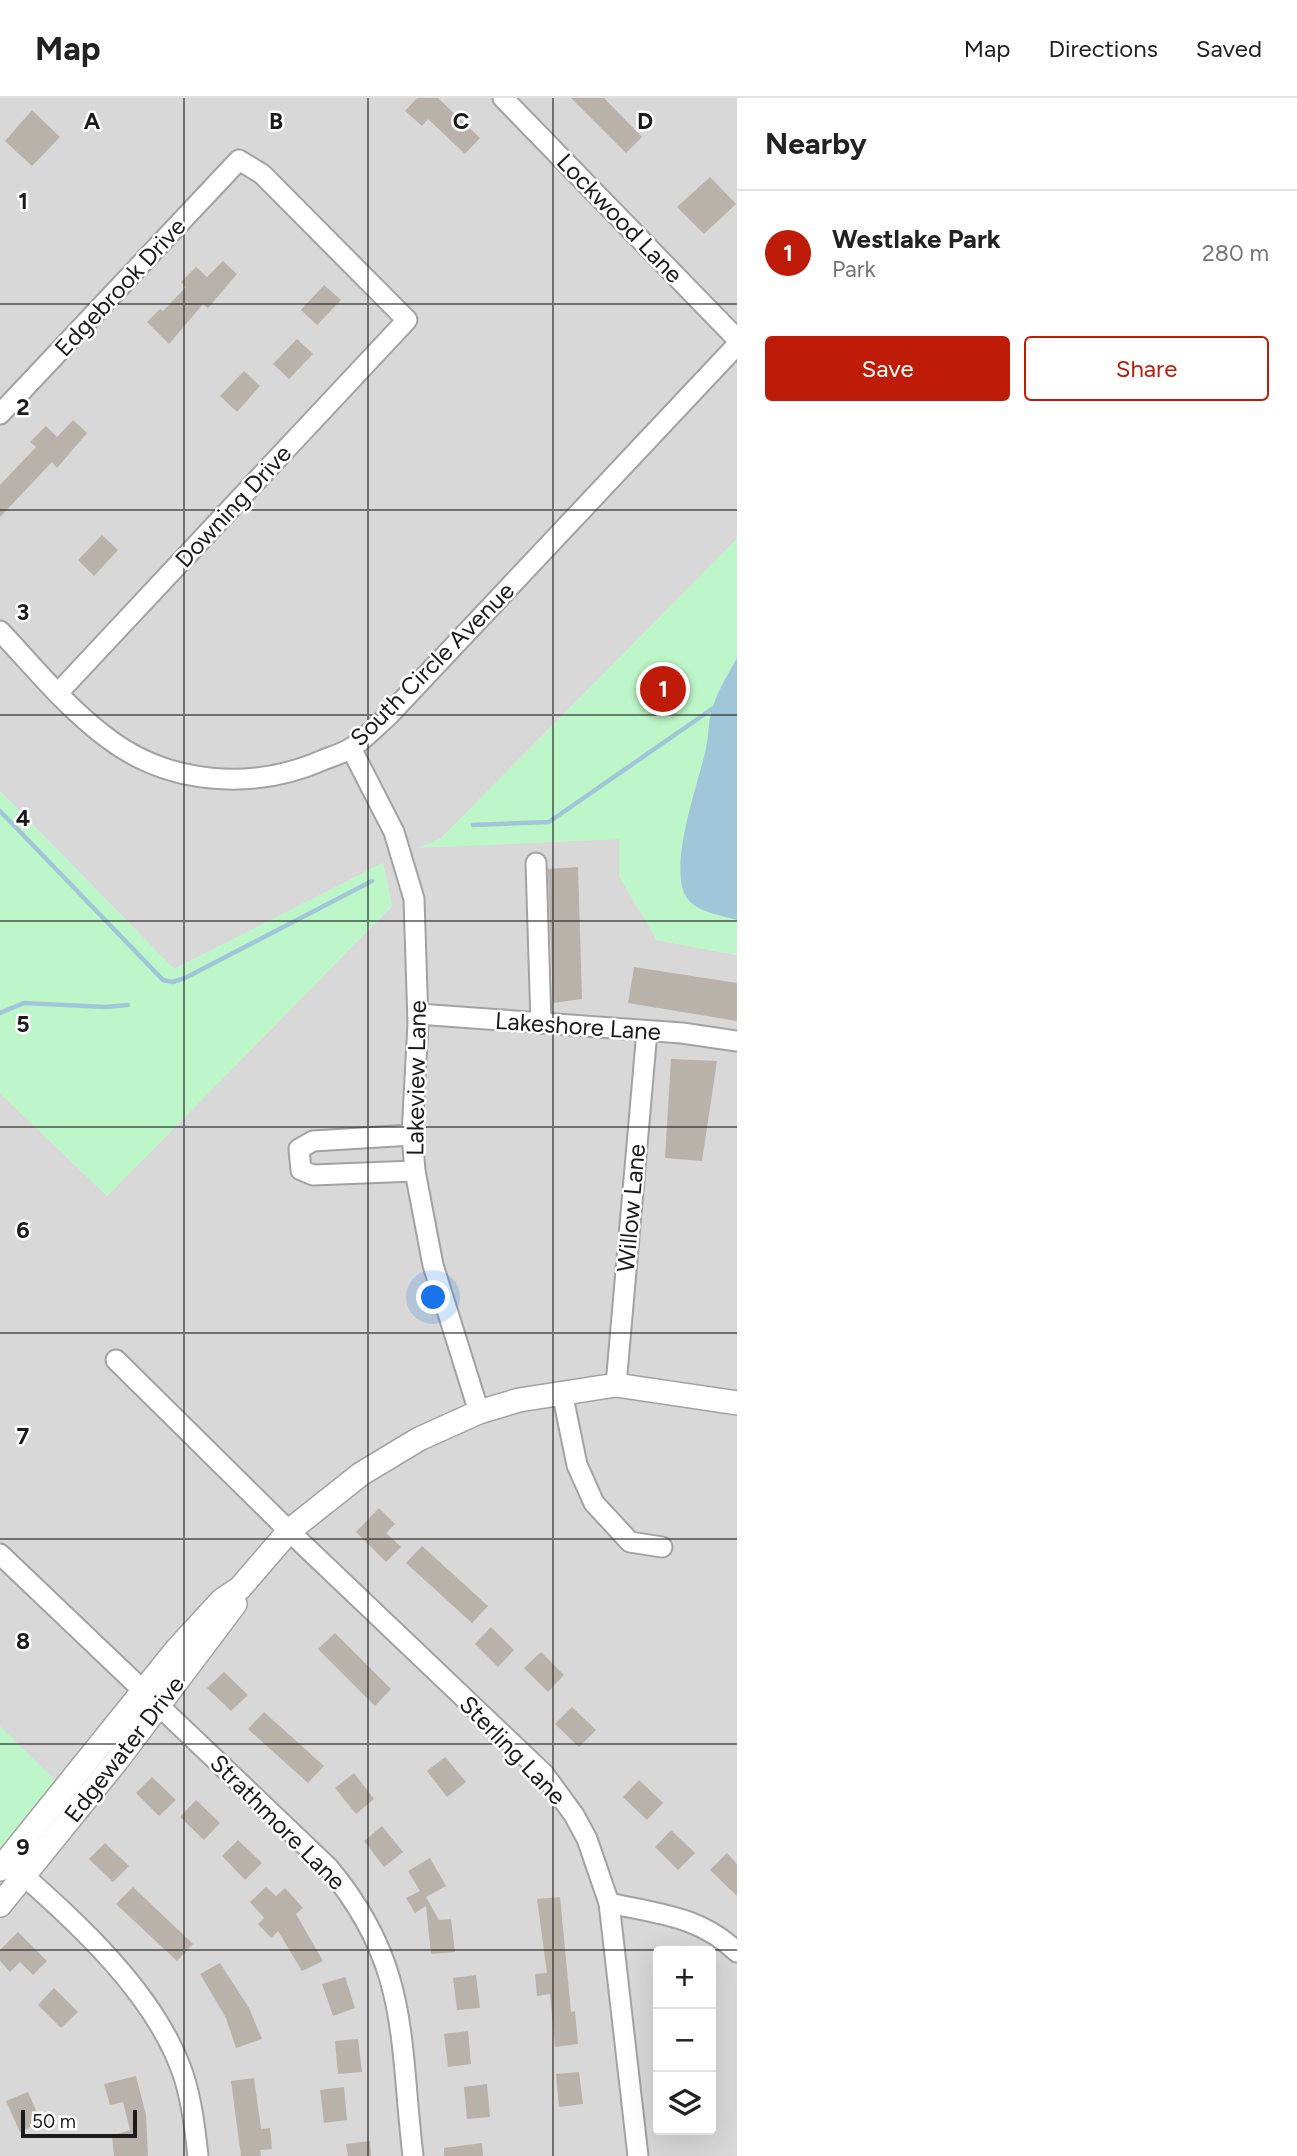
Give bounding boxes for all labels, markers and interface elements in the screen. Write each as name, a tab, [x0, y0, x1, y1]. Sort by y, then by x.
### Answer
text: Map	[35, 29, 101, 68]
text: Map	[964, 34, 1010, 63]
text: Directions	[1048, 34, 1158, 63]
text: Saved	[1196, 34, 1262, 63]
text: A	[84, 107, 101, 135]
text: B	[269, 107, 283, 135]
text: C	[453, 107, 470, 135]
text: D	[637, 107, 653, 135]
text: Nearby	[765, 125, 867, 162]
street label: Lockwood Lane	[551, 147, 689, 289]
text: 1	[18, 187, 28, 215]
street label: Edgebrook Drive	[49, 212, 191, 362]
text: Westlake Park	[832, 223, 1001, 255]
text: 1	[783, 239, 793, 267]
text: 280 m	[1202, 239, 1269, 267]
text: Park	[832, 255, 876, 283]
button: Save	[765, 336, 1010, 401]
button: Share	[1024, 336, 1269, 401]
text: 2	[16, 393, 30, 421]
street label: Downing Drive	[169, 439, 297, 573]
street label: South Circle Avenue	[344, 576, 520, 752]
text: 3	[17, 598, 29, 626]
pin: 1	[640, 663, 686, 715]
text: 4	[16, 804, 30, 832]
street label: Lakeview Lane	[400, 1000, 432, 1156]
street label: Lakeshore Lane	[494, 1006, 662, 1046]
text: 5	[16, 1010, 30, 1038]
street label: Willow Lane	[611, 1143, 651, 1273]
text: 6	[16, 1216, 30, 1244]
your location	[416, 1280, 450, 1314]
text: 7	[17, 1422, 30, 1450]
text: 8	[16, 1627, 30, 1655]
street label: Edgewater Drive	[58, 1670, 190, 1828]
street label: Sterling Lane	[454, 1689, 572, 1811]
street label: Strathmore Lane	[204, 1748, 352, 1896]
text: 9	[16, 1833, 30, 1861]
map controls	[653, 1946, 716, 2135]
button: +	[653, 1946, 716, 2009]
button: −	[653, 2009, 716, 2072]
button: layers	[653, 2072, 716, 2135]
scale bar	[21, 2107, 136, 2139]
text: 50 m	[32, 2110, 76, 2133]

